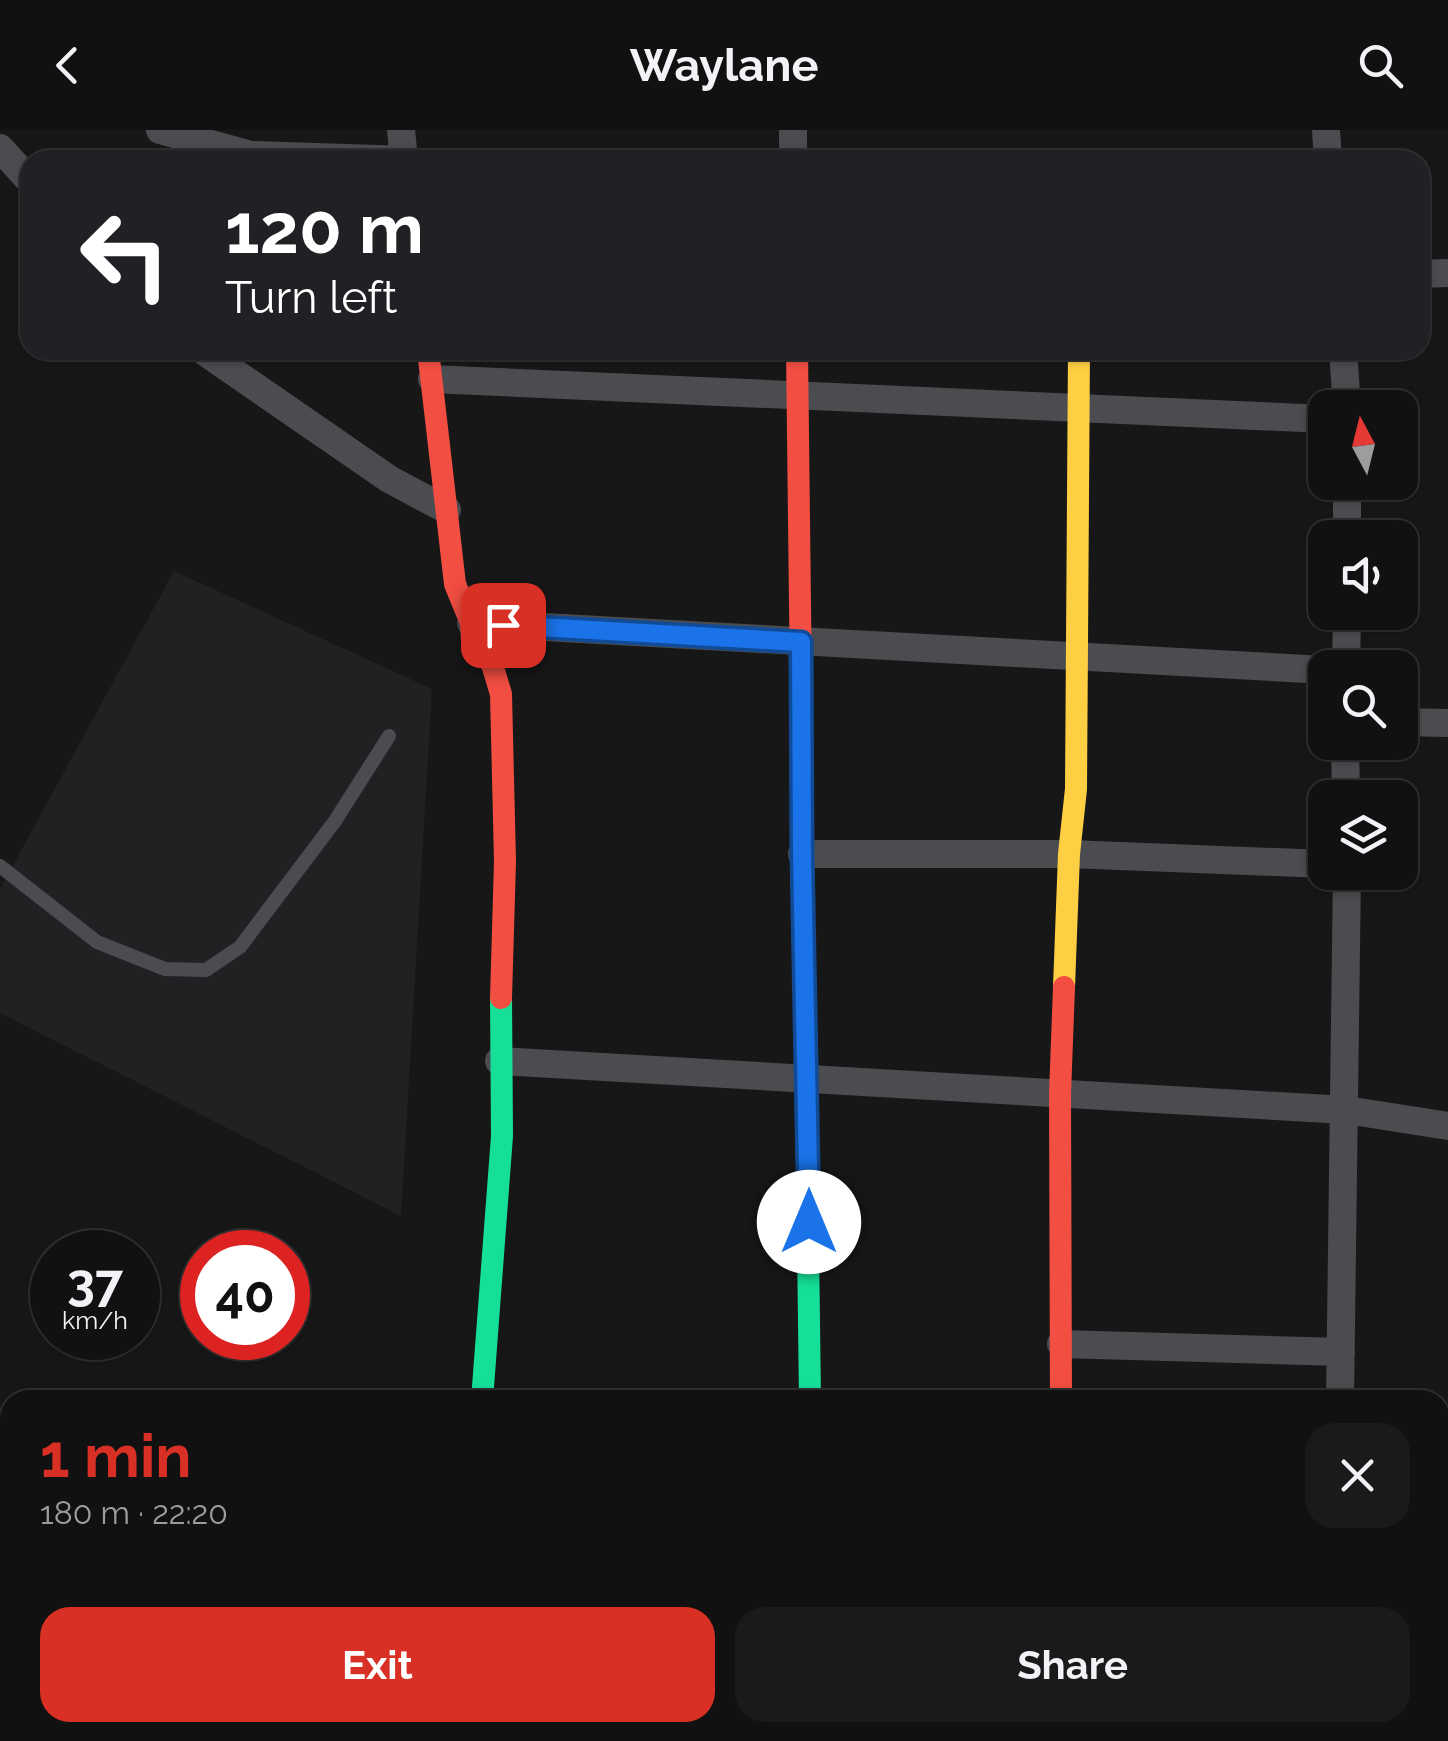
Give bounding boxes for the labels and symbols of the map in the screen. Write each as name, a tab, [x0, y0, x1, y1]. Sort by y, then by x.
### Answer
north arrow	[1308, 390, 1418, 500]
pin	[461, 583, 546, 668]
position arrow	[757, 1170, 861, 1274]
speed limit sign: 40	[180, 1230, 310, 1360]

